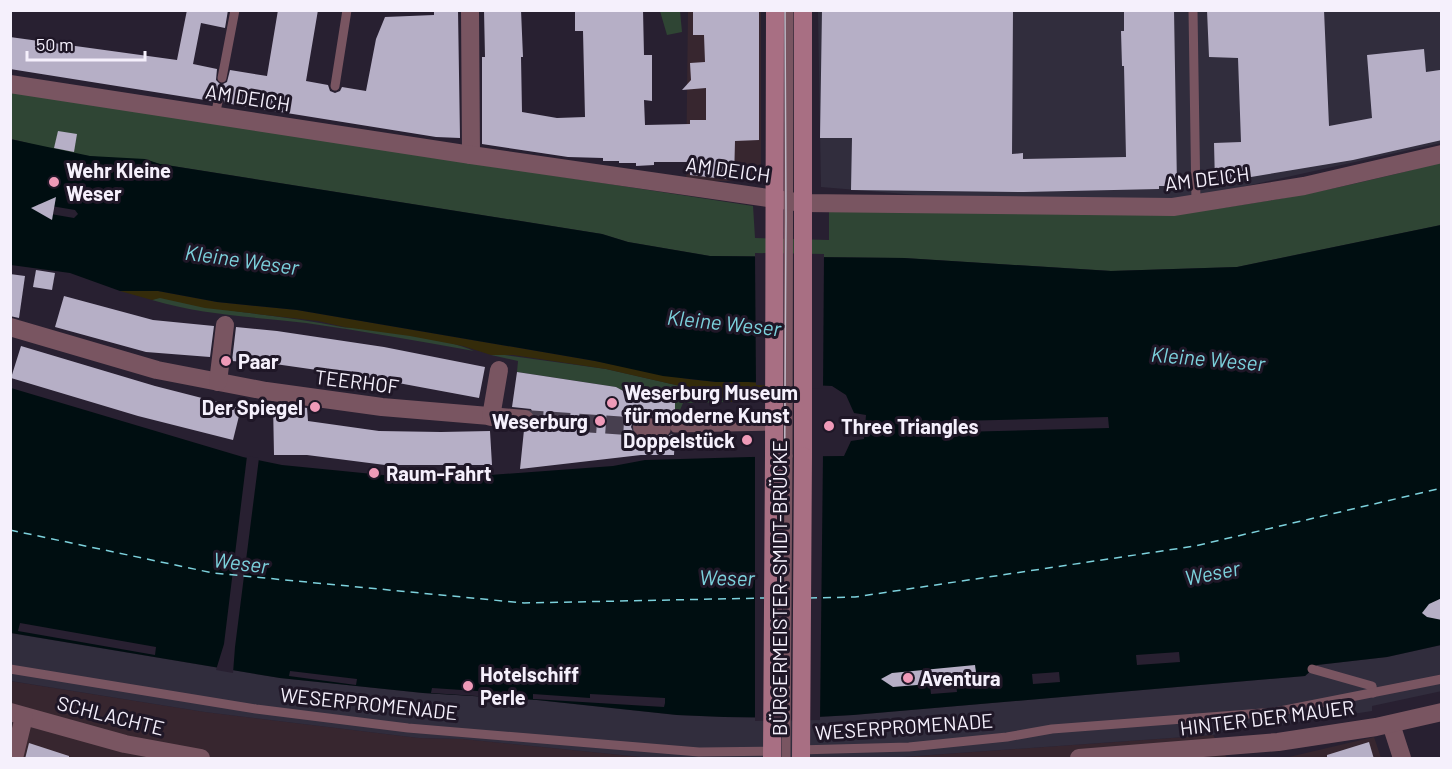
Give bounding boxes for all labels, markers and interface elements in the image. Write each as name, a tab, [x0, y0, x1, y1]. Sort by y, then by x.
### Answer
scale bar	[27, 24, 146, 62]
text: 50 m	[36, 33, 74, 55]
street label: AM DEICH	[204, 78, 292, 116]
street label: AM DEICH	[684, 151, 772, 187]
place label: Wehr Kleine Weser	[66, 158, 171, 205]
street label: AM DEICH	[1163, 161, 1251, 195]
marker: Wehr Kleine Weser	[47, 175, 61, 189]
water label: Kleine Weser	[184, 239, 301, 279]
water label: Kleine Weser	[666, 304, 783, 340]
water label: Kleine Weser	[1150, 341, 1267, 375]
place label: Paar	[238, 349, 279, 373]
marker: Paar	[219, 354, 233, 368]
street label: TEERHOF	[314, 364, 400, 398]
place label: Weserburg Museum für moderne Kunst	[624, 380, 798, 427]
place label: Der Spiegel	[202, 395, 303, 419]
marker: Weserburg Museum für moderne Kunst	[605, 396, 619, 410]
marker: Der Spiegel	[308, 400, 322, 414]
place label: Weserburg	[492, 409, 588, 433]
marker: Weserburg	[593, 414, 607, 428]
place label: Three Triangles	[841, 414, 979, 438]
marker: Three Triangles	[822, 419, 836, 433]
place label: Doppelstück	[623, 428, 735, 452]
marker: Doppelstück	[740, 433, 754, 447]
street label: BÜRGERMEISTER-SMIDT-BRÜCKE	[767, 440, 791, 736]
place label: Raum-Fahrt	[386, 461, 492, 485]
marker: Raum-Fahrt	[367, 466, 381, 480]
water label: Weser	[212, 546, 271, 578]
water label: Weser	[1182, 554, 1242, 590]
water label: Weser	[699, 564, 756, 590]
place label: Hotelschiff Perle	[480, 662, 579, 709]
place label: Aventura	[920, 666, 1001, 690]
marker: Aventura	[901, 671, 915, 685]
marker: Hotelschiff Perle	[461, 679, 475, 693]
street label: WESERPROMENADE	[279, 682, 459, 724]
street label: SCHLACHTE	[55, 690, 167, 740]
street label: HINTER DER MAUER	[1178, 694, 1356, 740]
street label: WESERPROMENADE	[814, 708, 994, 744]

